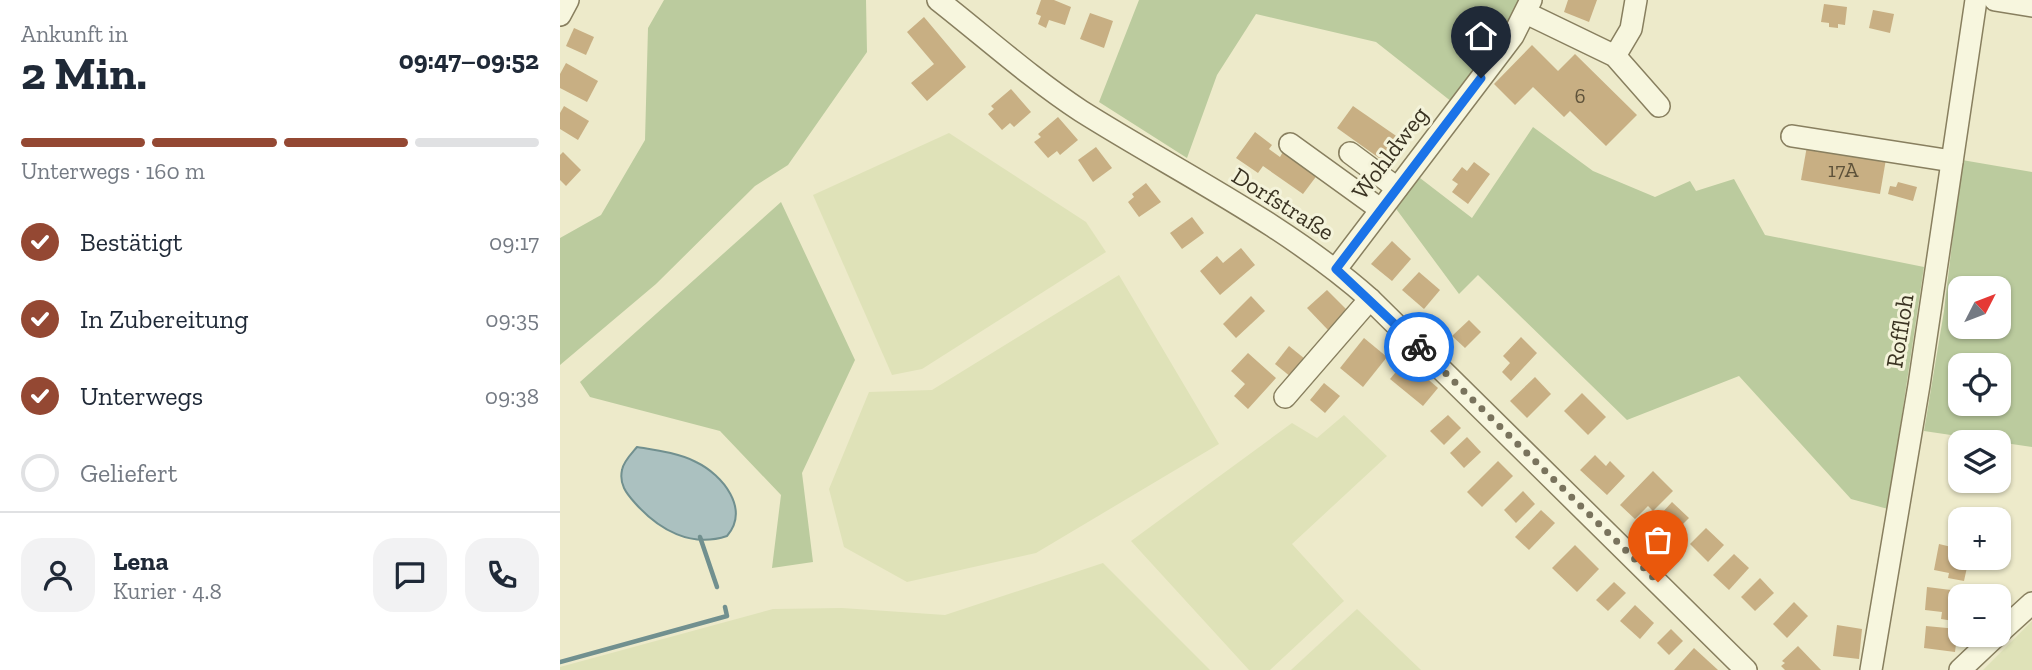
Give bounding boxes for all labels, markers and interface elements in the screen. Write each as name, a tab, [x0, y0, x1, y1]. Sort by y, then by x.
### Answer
pin	[1451, 6, 1511, 78]
icon: home	[1462, 17, 1500, 55]
text: Ankunft in	[21, 20, 128, 48]
text: 09:47–09:52	[399, 44, 539, 76]
text: 2 Min.	[21, 46, 147, 101]
house number: 6	[1574, 83, 1586, 108]
street label: Wohldweg	[1345, 100, 1434, 205]
text: Unterwegs · 160 m	[21, 157, 205, 185]
house number: 17A	[1828, 157, 1859, 182]
street label: Dorfstraße	[1227, 161, 1340, 246]
icon: check	[21, 223, 59, 261]
text: Bestätigt	[80, 226, 182, 258]
text: 09:17	[489, 228, 539, 256]
north arrow	[1948, 276, 2011, 340]
map controls	[1948, 276, 2011, 647]
street label: Roffloh	[1879, 291, 1920, 370]
icon: check	[21, 300, 59, 338]
text: In Zubereitung	[80, 303, 248, 335]
text: 09:35	[485, 305, 539, 333]
courier	[1384, 312, 1454, 382]
icon: bike	[1400, 328, 1438, 366]
button: locate	[1948, 353, 2011, 416]
icon: check	[21, 377, 59, 415]
text: Unterwegs	[80, 380, 203, 412]
text: 09:38	[485, 382, 539, 410]
button: layers	[1948, 430, 2011, 493]
text: Geliefert	[80, 457, 178, 489]
button: +	[1948, 507, 2011, 570]
pin	[1628, 510, 1688, 582]
icon: bag	[1639, 521, 1677, 559]
button: person	[21, 538, 95, 612]
button: chat	[373, 538, 447, 612]
button: phone	[465, 538, 539, 612]
text: Lena	[113, 545, 169, 577]
text: Kurier · 4.8	[113, 577, 222, 605]
button: −	[1948, 584, 2011, 647]

